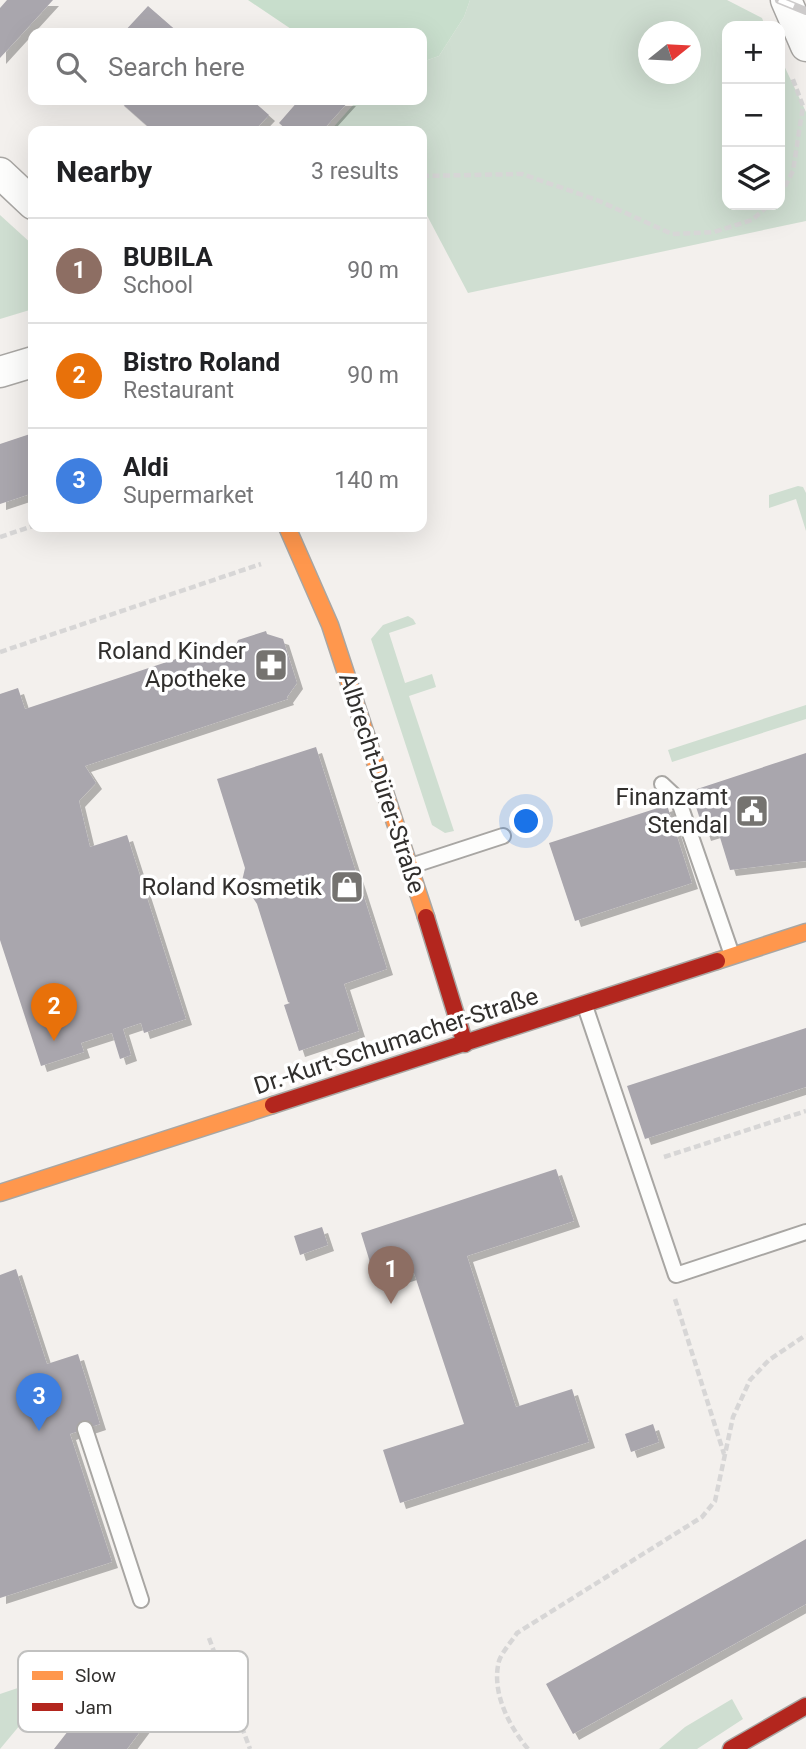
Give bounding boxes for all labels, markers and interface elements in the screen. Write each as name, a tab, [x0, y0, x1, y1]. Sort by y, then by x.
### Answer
north arrow	[638, 21, 701, 84]
map controls	[722, 21, 785, 210]
button: +	[722, 21, 785, 84]
search box	[28, 28, 427, 105]
icon: search	[52, 48, 90, 86]
text: Search here	[108, 52, 245, 82]
button: −	[722, 84, 785, 147]
button: layers	[722, 147, 785, 210]
text: Nearby	[56, 154, 152, 189]
text: 3 results	[311, 158, 399, 185]
text: BUBILA	[123, 242, 213, 272]
text: 1	[72, 257, 86, 284]
text: 90 m	[347, 257, 399, 284]
text: School	[123, 272, 193, 299]
text: Bistro Roland	[123, 347, 280, 377]
text: 2	[72, 362, 86, 389]
text: 90 m	[347, 362, 399, 389]
text: Restaurant	[123, 377, 234, 404]
text: Aldi	[123, 452, 169, 482]
text: 3	[72, 467, 86, 494]
text: 140 m	[334, 467, 399, 494]
text: Supermarket	[123, 482, 254, 509]
place label: Roland Kinder Apotheke	[97, 637, 246, 693]
pharmacy icon: Roland Kinder Apotheke	[252, 646, 290, 684]
street label: Albrecht-Dürer-Straße	[333, 669, 431, 897]
place label: Finanzamt Stendal	[615, 783, 728, 839]
public building icon: Finanzamt Stendal	[733, 792, 771, 830]
your location	[509, 804, 543, 838]
shop icon: Roland Kosmetik	[328, 868, 366, 906]
place label: Roland Kosmetik	[141, 873, 323, 901]
street label: Dr.-Kurt-Schumacher-Straße	[250, 982, 542, 1100]
pin: 2	[31, 983, 77, 1041]
pin: 1	[368, 1246, 414, 1304]
pin: 3	[16, 1373, 62, 1431]
legend	[18, 1651, 248, 1732]
text: Slow	[75, 1664, 116, 1687]
text: Jam	[75, 1696, 112, 1719]

